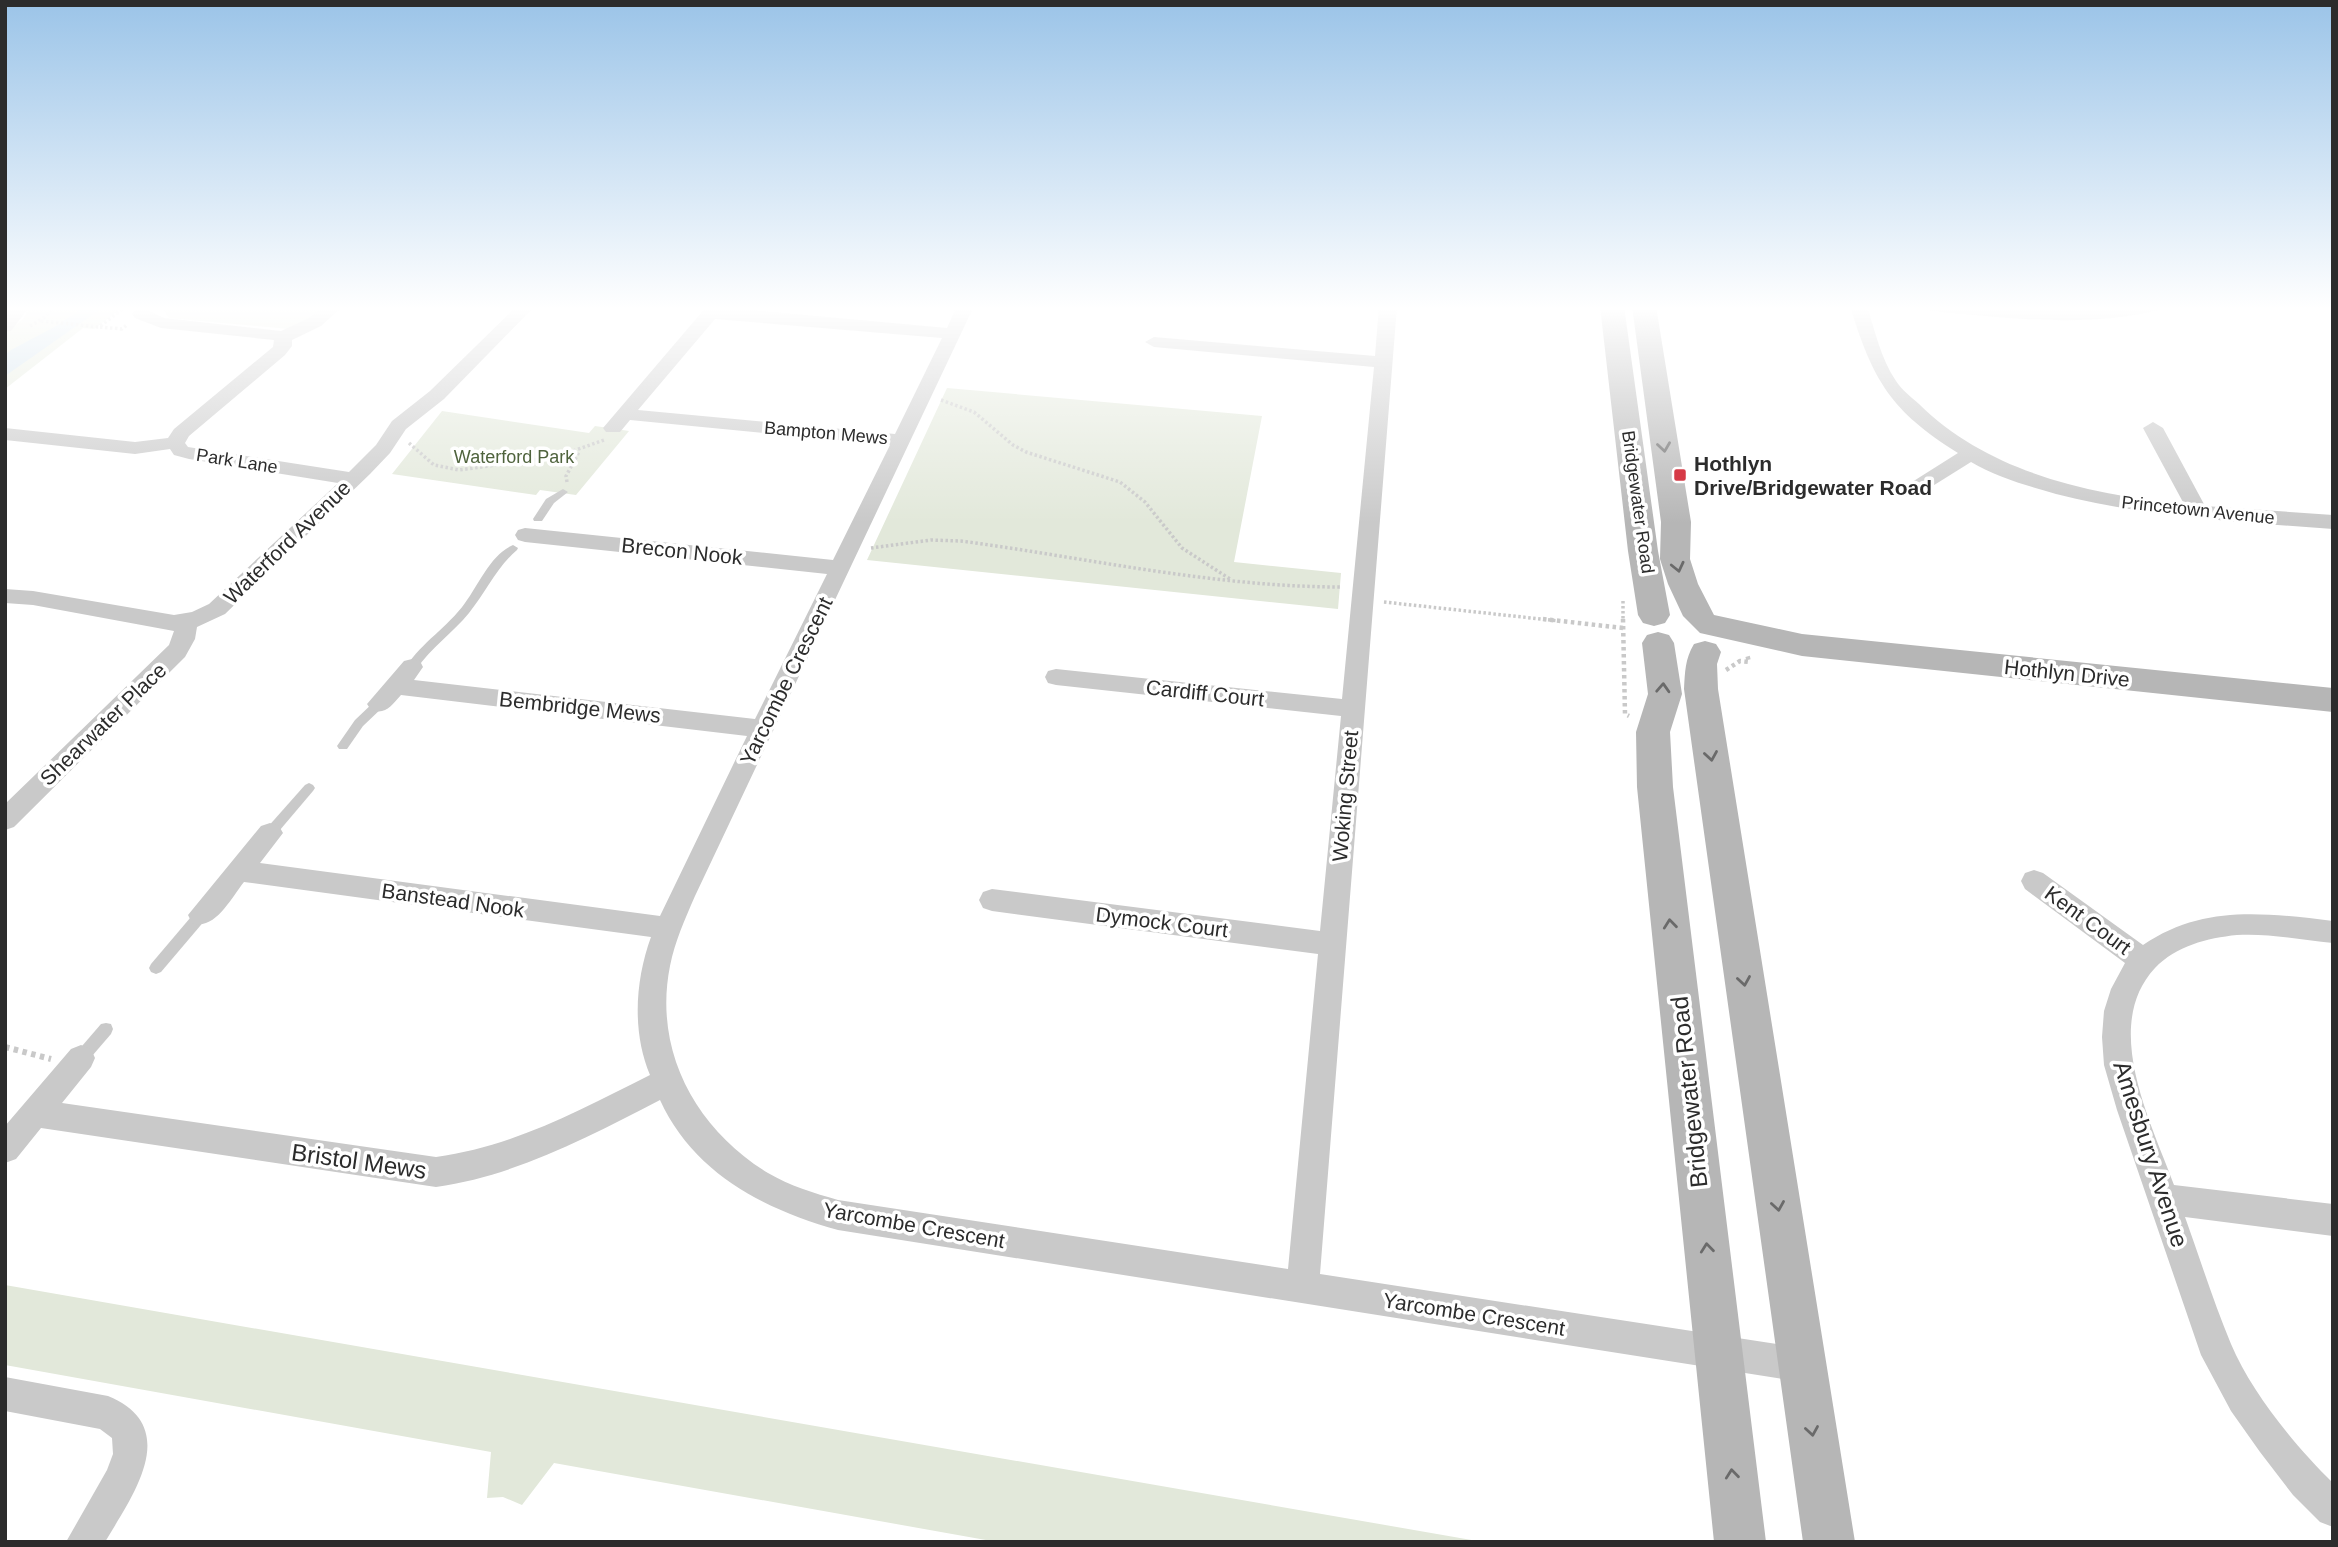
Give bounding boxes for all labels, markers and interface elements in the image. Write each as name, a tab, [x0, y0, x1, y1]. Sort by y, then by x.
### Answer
street label: Bampton Mews	[763, 418, 889, 448]
street label: Bridgewater Road	[1618, 429, 1658, 575]
one-way arrow	[1656, 441, 1671, 452]
street label: Park Lane	[195, 445, 279, 477]
park label: Waterford Park	[454, 447, 575, 467]
place label: Hothlyn Drive/Bridgewater Road	[1694, 452, 1932, 499]
marker: Hothlyn Drive/Bridgewater Road	[1672, 467, 1688, 483]
street label: Waterford Avenue	[219, 476, 355, 608]
street label: Princetown Avenue	[2120, 492, 2276, 528]
street label: Brecon Nook	[620, 533, 744, 569]
one-way arrow	[1669, 560, 1684, 572]
street label: Yarcombe Crescent	[735, 593, 837, 769]
street label: Hothlyn Drive	[2003, 655, 2131, 691]
street label: Shearwater Place	[35, 658, 171, 790]
street label: Cardiff Court	[1145, 675, 1265, 711]
one-way arrow	[1656, 682, 1671, 693]
street label: Bembridge Mews	[498, 687, 662, 727]
street label: Woking Street	[1328, 729, 1362, 863]
one-way arrow	[1703, 750, 1718, 762]
street label: Banstead Nook	[380, 879, 526, 921]
street label: Kent Court	[2041, 881, 2135, 959]
street label: Dymock Court	[1095, 902, 1230, 942]
one-way arrow	[1663, 919, 1678, 930]
one-way arrow	[1736, 975, 1751, 987]
street label: Bridgewater Road	[1666, 995, 1712, 1189]
street label: Amesbury Avenue	[2108, 1057, 2194, 1251]
street label: Bristol Mews	[290, 1138, 428, 1184]
street label: Yarcombe Crescent	[821, 1198, 1007, 1252]
one-way arrow	[1770, 1200, 1785, 1212]
one-way arrow	[1700, 1242, 1715, 1253]
street label: Yarcombe Crescent	[1381, 1288, 1567, 1340]
one-way arrow	[1804, 1425, 1819, 1437]
one-way arrow	[1725, 1468, 1740, 1480]

